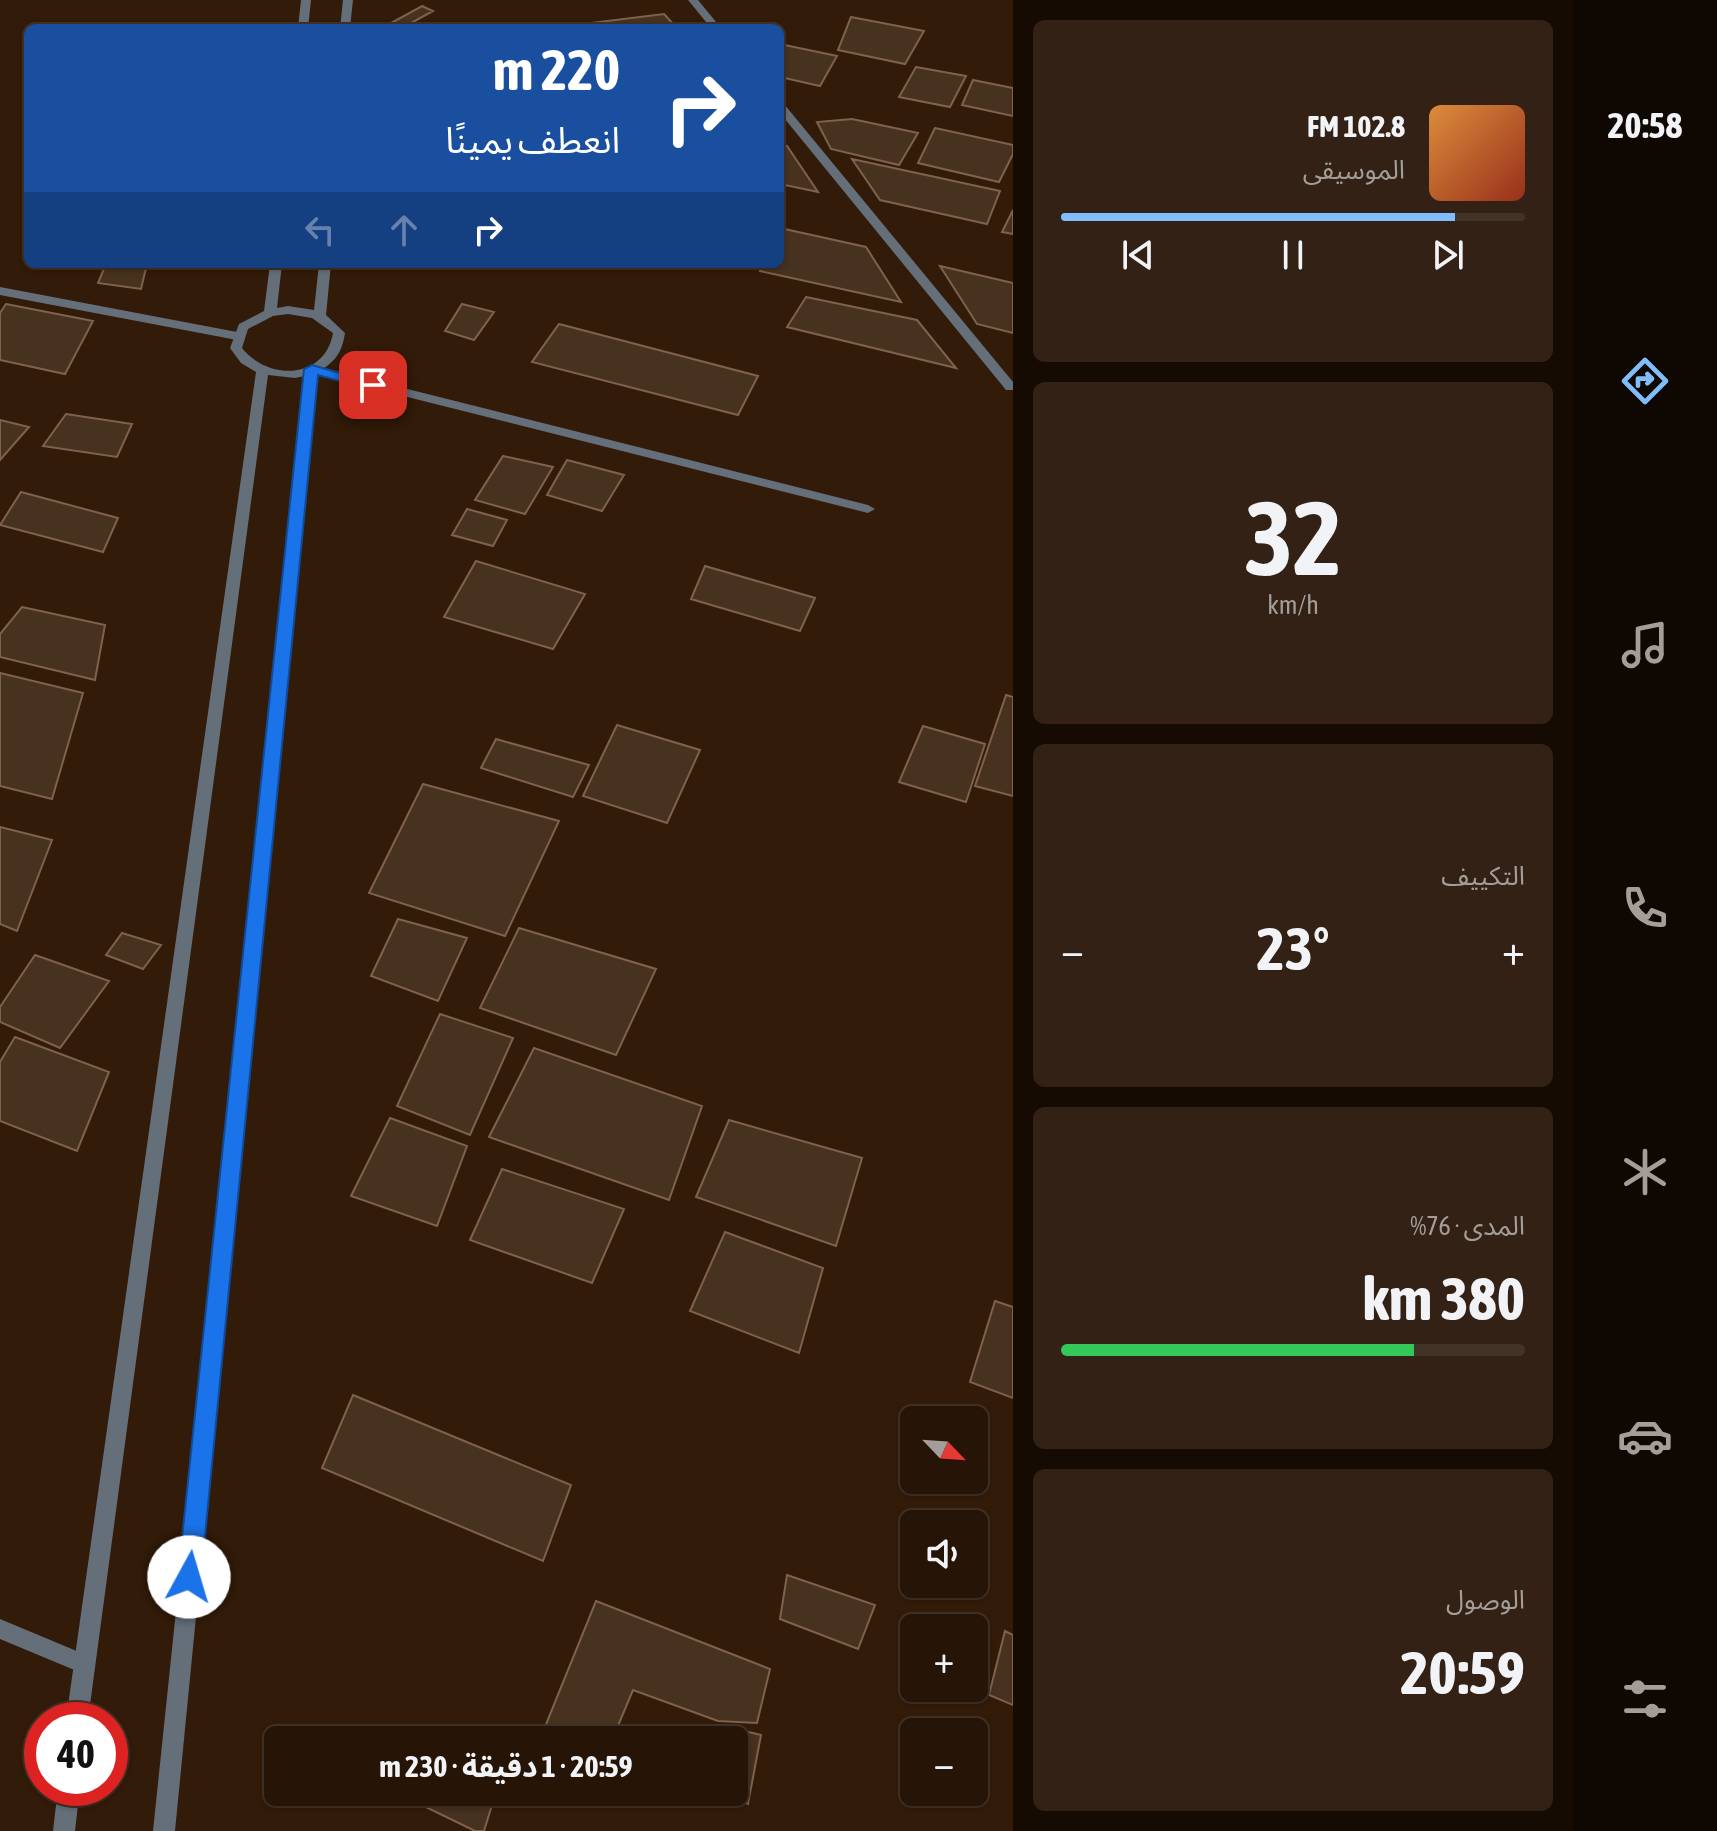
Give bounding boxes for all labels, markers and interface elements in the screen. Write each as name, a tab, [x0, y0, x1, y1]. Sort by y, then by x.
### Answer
text: 220 m	[493, 38, 620, 102]
icon: right	[648, 56, 752, 160]
text: 20:58	[1608, 104, 1682, 146]
text: 102.8 FM	[1307, 109, 1405, 143]
text: انعطف يمينًا	[445, 119, 620, 161]
text: الموسيقى	[1303, 155, 1405, 185]
icon: left	[298, 208, 342, 252]
icon: ahead	[382, 208, 426, 252]
icon: right	[466, 208, 510, 252]
icon: previous	[1116, 233, 1160, 277]
icon: pause	[1271, 233, 1315, 277]
icon: next	[1426, 233, 1470, 277]
pin	[339, 351, 407, 419]
icon: directions	[1617, 353, 1673, 409]
icon: arrive	[351, 363, 395, 407]
text: 32	[1244, 478, 1342, 597]
text: km/h	[1267, 590, 1319, 620]
icon: music	[1617, 617, 1673, 673]
text: التكييف	[1441, 861, 1525, 891]
icon: phone	[1617, 880, 1673, 936]
text: 23°	[1257, 914, 1329, 983]
text: −	[1061, 924, 1084, 974]
text: +	[1502, 924, 1525, 974]
icon: climate	[1617, 1144, 1673, 1200]
text: المدى · 76%	[1410, 1211, 1525, 1241]
text: 380 km	[1363, 1264, 1525, 1333]
north arrow	[900, 1406, 988, 1494]
map controls	[900, 1406, 988, 1806]
icon: car	[1617, 1408, 1673, 1464]
button: sound	[900, 1510, 988, 1598]
position arrow	[147, 1535, 231, 1619]
text: الوصول	[1446, 1585, 1525, 1615]
button: +	[900, 1614, 988, 1702]
text: 20:59	[1400, 1638, 1525, 1707]
icon: filters	[1617, 1671, 1673, 1727]
speed limit sign: 40	[24, 1702, 128, 1806]
button: −	[900, 1718, 988, 1806]
text: 20:59 · 1 دقيقة · 230 m	[379, 1749, 633, 1783]

